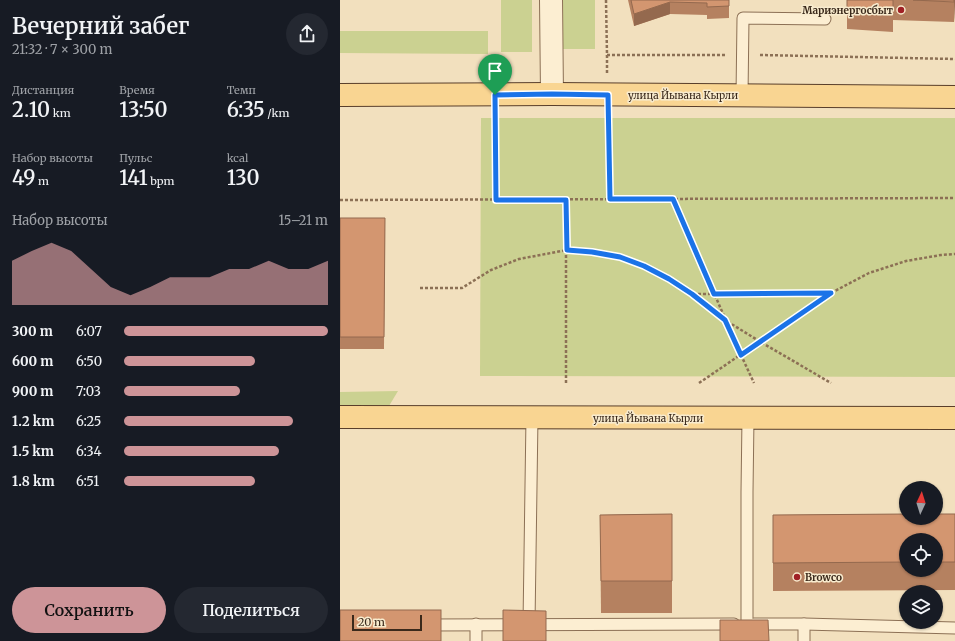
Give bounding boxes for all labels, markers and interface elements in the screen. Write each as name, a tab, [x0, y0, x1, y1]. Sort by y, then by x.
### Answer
place label: Мариэнергосбыт	[802, 4, 893, 17]
marker: Мариэнергосбыт	[896, 5, 906, 15]
text: Вечерний забег	[12, 12, 189, 40]
button: share	[286, 13, 328, 55]
text: 21:32 · 7 × 300 m	[12, 41, 112, 58]
pin	[478, 54, 512, 95]
icon: arrive	[484, 60, 506, 82]
text: Дистанция	[12, 83, 74, 97]
text: Время	[119, 83, 155, 97]
text: Темп	[227, 83, 256, 97]
street label: улица Йывана Кырли	[628, 88, 738, 102]
text: 2.10	[12, 97, 50, 122]
text: 13:50	[119, 97, 168, 122]
text: 6:35	[227, 97, 265, 122]
text: km	[50, 106, 71, 120]
text: /km	[265, 106, 290, 120]
text: Набор высоты	[12, 151, 93, 165]
text: Пульс	[119, 151, 152, 165]
text: kcal	[227, 151, 248, 165]
text: 49	[12, 165, 35, 190]
text: 141	[119, 165, 148, 190]
text: 130	[227, 165, 260, 190]
text: m	[35, 174, 49, 188]
text: bpm	[148, 174, 175, 188]
text: Набор высоты	[12, 212, 108, 229]
text: 15–21 m	[278, 212, 328, 229]
text: 300 m	[12, 323, 53, 340]
text: 6:07	[76, 323, 102, 340]
text: 600 m	[12, 353, 53, 370]
text: 6:50	[76, 353, 102, 370]
text: 900 m	[12, 383, 53, 400]
text: 7:03	[76, 383, 101, 400]
street label: улица Йывана Кырли	[593, 411, 703, 425]
text: 1.2 km	[12, 413, 54, 430]
text: 6:25	[76, 413, 101, 430]
text: 1.5 km	[12, 443, 54, 460]
text: 6:34	[76, 443, 101, 460]
text: 1.8 km	[12, 473, 55, 490]
text: 6:51	[76, 473, 99, 490]
north arrow	[899, 481, 943, 525]
map controls	[899, 481, 943, 629]
button: locate	[899, 533, 943, 577]
place label: Browco	[805, 571, 842, 584]
marker: Browco	[792, 572, 802, 582]
button: layers	[899, 585, 943, 629]
button: Сохранить	[12, 587, 166, 633]
button: Поделиться	[174, 587, 328, 633]
scale bar	[352, 613, 422, 632]
text: 20 m	[358, 615, 385, 629]

